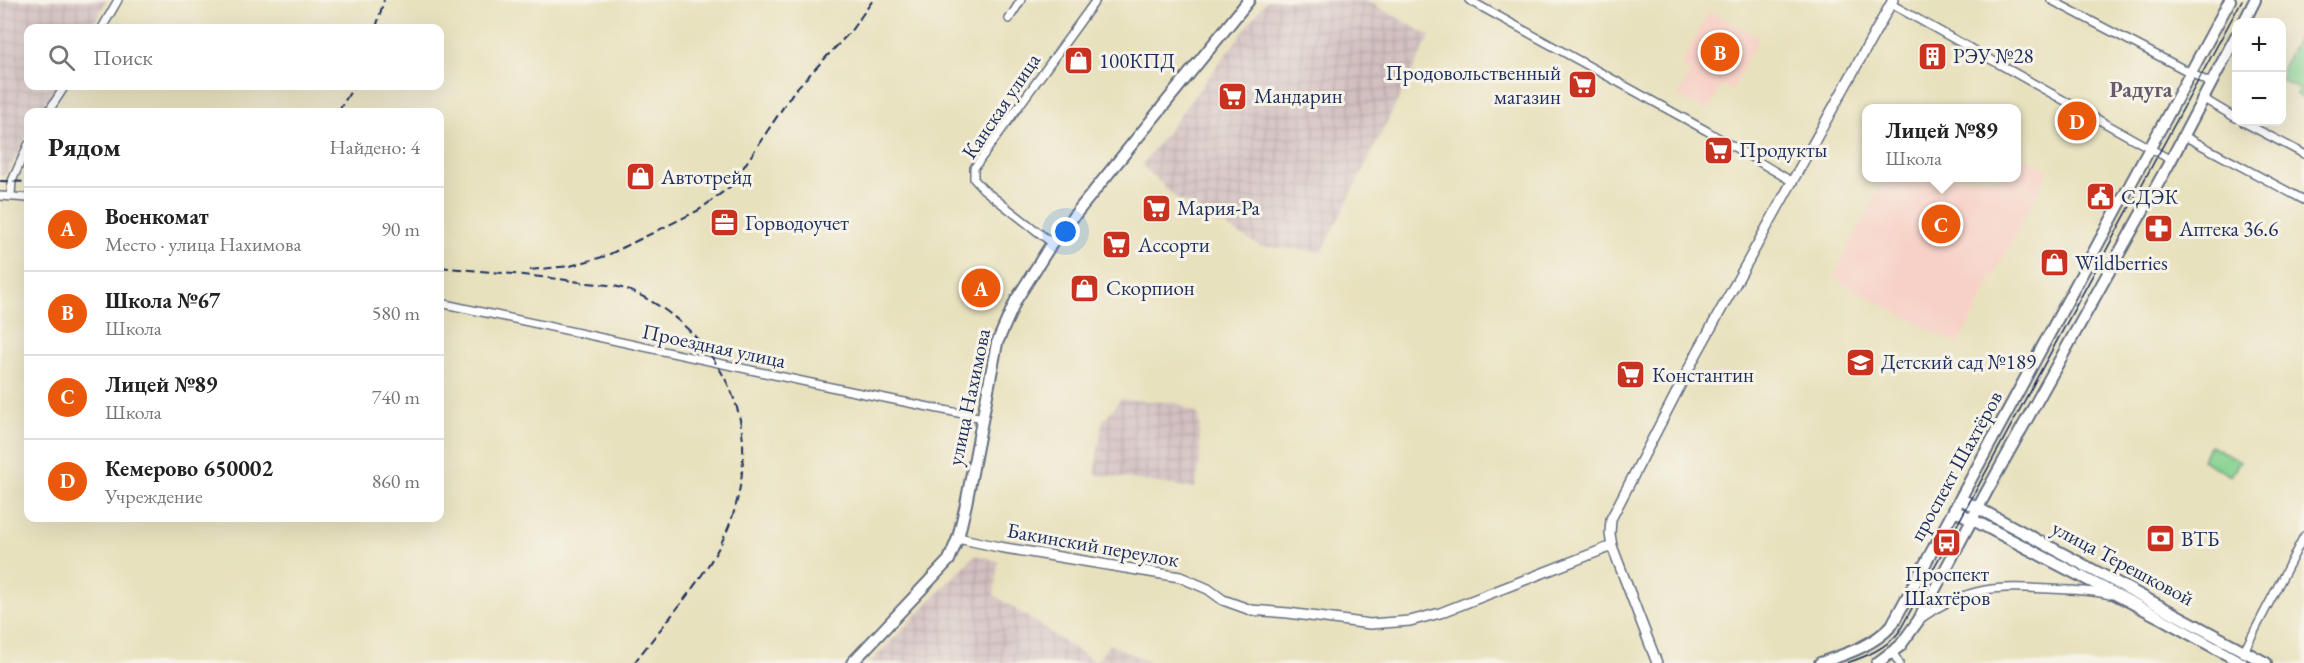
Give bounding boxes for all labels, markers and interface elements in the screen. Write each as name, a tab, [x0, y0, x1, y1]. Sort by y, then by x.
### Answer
map controls	[2232, 18, 2286, 126]
button: +	[2232, 18, 2286, 72]
search box	[24, 24, 444, 90]
pin: B	[1700, 29, 1740, 74]
building icon: РЭУ №28	[1916, 40, 1948, 72]
icon: search	[45, 41, 78, 74]
place label: РЭУ №28	[1953, 42, 2034, 69]
text: Поиск	[93, 43, 153, 72]
shop icon: 100КПД	[1062, 45, 1094, 77]
street label: Канская улица	[955, 47, 1046, 164]
place label: 100КПД	[1099, 47, 1175, 74]
place label: Продовольственный магазин	[1385, 59, 1561, 110]
supermarket icon: Продовольственный магазин	[1566, 69, 1598, 101]
button: −	[2232, 72, 2286, 126]
district label: Радуга	[2110, 75, 2173, 104]
supermarket icon: Мандарин	[1217, 80, 1249, 112]
place label: Мандарин	[1254, 82, 1343, 109]
pin: D	[2058, 98, 2096, 144]
popup	[1862, 104, 2021, 182]
text: Лицей №89	[1885, 116, 1998, 145]
text: Рядом	[48, 130, 121, 164]
text: Найдено: 4	[329, 134, 420, 160]
supermarket icon: Продукты	[1702, 134, 1734, 166]
place label: Продукты	[1739, 136, 1828, 163]
text: Школа	[1885, 145, 1942, 171]
shop icon: Автотрейд	[624, 161, 656, 193]
place label: Автотрейд	[660, 163, 752, 190]
public building icon: СДЭК	[2084, 181, 2116, 213]
place label: СДЭК	[2121, 183, 2178, 210]
supermarket icon: Мария-Ра	[1140, 192, 1172, 224]
place label: Мария-Ра	[1177, 194, 1261, 221]
text: Военкомат	[105, 202, 209, 231]
pin: C	[1922, 202, 1960, 246]
office icon: Горводоучет	[708, 207, 740, 239]
place label: Горводоучет	[745, 209, 849, 236]
pharmacy icon: Аптека 36.6	[2142, 213, 2174, 245]
place label: Аптека 36.6	[2178, 215, 2278, 242]
text: A	[60, 216, 75, 242]
text: 90 m	[381, 216, 420, 242]
your location	[1051, 217, 1080, 246]
supermarket icon: Ассорти	[1101, 229, 1133, 261]
text: Место · улица Нахимова	[105, 231, 301, 257]
place label: Ассорти	[1137, 231, 1210, 258]
shop icon: Wildberries	[2038, 247, 2070, 279]
place label: Wildberries	[2075, 249, 2168, 276]
pin: A	[962, 266, 1000, 310]
shop icon: Скорпион	[1069, 272, 1101, 304]
place label: Скорпион	[1106, 274, 1195, 301]
text: Школа №67	[105, 286, 220, 315]
text: B	[61, 300, 74, 326]
text: 580 m	[372, 300, 420, 326]
text: Школа	[105, 315, 162, 341]
street label: Проездная улица	[640, 317, 789, 374]
street label: улица Нахимова	[941, 325, 996, 468]
school or university icon: Детский сад №189	[1844, 346, 1876, 378]
place label: Детский сад №189	[1881, 348, 2036, 375]
supermarket icon: Константин	[1615, 359, 1647, 391]
place label: Константин	[1652, 361, 1754, 388]
text: Лицей №89	[105, 370, 218, 399]
text: C	[60, 384, 75, 410]
text: 740 m	[372, 384, 420, 410]
street label: проспект Шахтёров	[1903, 386, 2008, 546]
text: Школа	[105, 399, 162, 425]
text: Кемерово 650002	[105, 454, 273, 483]
text: D	[60, 468, 75, 494]
text: 860 m	[372, 468, 420, 494]
text: Учреждение	[105, 483, 203, 509]
street label: улица Терешковой	[2047, 514, 2199, 611]
street label: Бакинский переулок	[1005, 516, 1181, 573]
bank icon: ВТБ	[2144, 523, 2176, 555]
place label: ВТБ	[2181, 525, 2219, 552]
bus stop icon: Проспект Шахтёров	[1931, 527, 1963, 559]
place label: Проспект Шахтёров	[1904, 560, 1990, 611]

